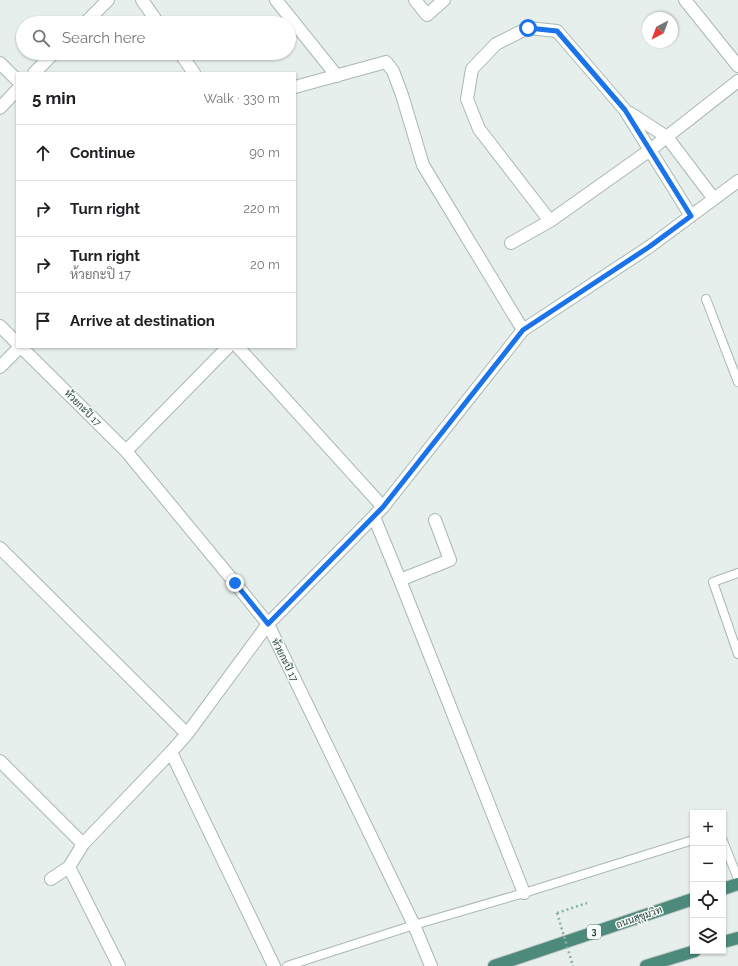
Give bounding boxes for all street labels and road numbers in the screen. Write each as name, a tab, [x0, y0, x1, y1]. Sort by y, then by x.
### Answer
street label: ห้วยกะปิ 17	[62, 387, 105, 429]
street label: ห้วยกะปิ 17	[270, 636, 301, 684]
street label: ถนนสุขุมวิท	[614, 904, 664, 932]
road number: 3	[587, 925, 601, 939]

